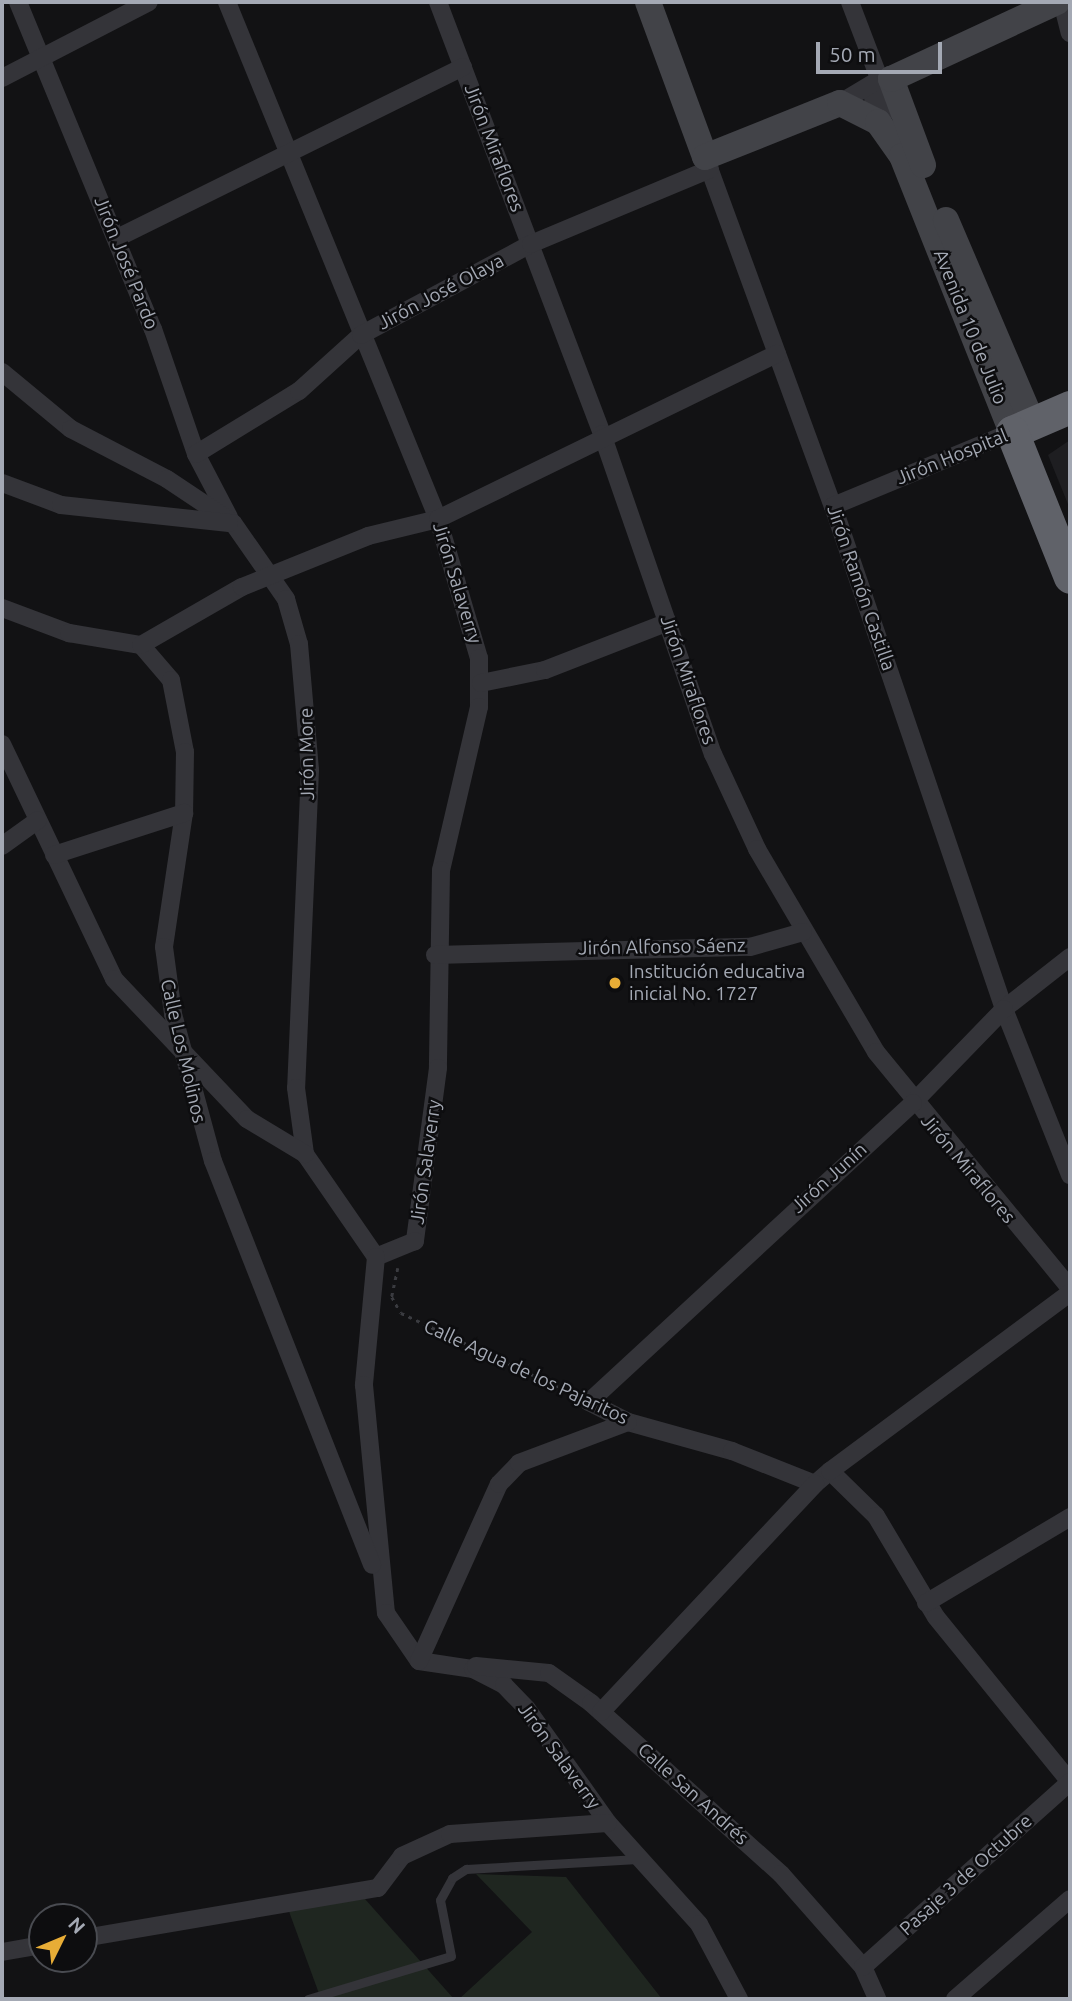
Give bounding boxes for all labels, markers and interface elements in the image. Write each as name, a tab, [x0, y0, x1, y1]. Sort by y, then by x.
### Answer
scale bar	[820, 28, 946, 72]
text: 50 m	[829, 42, 876, 66]
street label: Jirón Miraflores	[459, 81, 529, 215]
street label: Jirón José Pardo	[89, 193, 163, 333]
street label: Avenida 10 de Julio	[928, 246, 1012, 408]
street label: Jirón José Olaya	[374, 249, 508, 335]
street label: Jirón Hospital	[893, 424, 1011, 490]
street label: Jirón Ramón Castilla	[822, 502, 900, 674]
street label: Jirón Salaverry	[428, 520, 486, 646]
street label: Jirón Miraflores	[655, 613, 721, 747]
street label: Jirón More	[295, 707, 319, 801]
street label: Jirón Alfonso Sáenz	[578, 934, 746, 960]
place label: Institución educativa inicial No. 1727	[629, 961, 805, 1005]
marker: Institución educativa inicial No. 1727	[607, 975, 623, 991]
street label: Calle Los Molinos	[155, 977, 211, 1125]
street label: Jirón Salaverry	[406, 1098, 446, 1226]
street label: Jirón Miraflores	[916, 1110, 1020, 1228]
street label: Jirón Junín	[786, 1138, 872, 1218]
street label: Calle Agua de los Pajaritos	[420, 1315, 632, 1429]
street label: Jirón Salaverry	[513, 1698, 605, 1814]
street label: Calle San Andrés	[633, 1738, 753, 1850]
street label: Pasaje 3 de Octubre	[895, 1810, 1037, 1940]
north arrow	[28, 1903, 98, 1973]
text: N	[64, 1912, 90, 1938]

